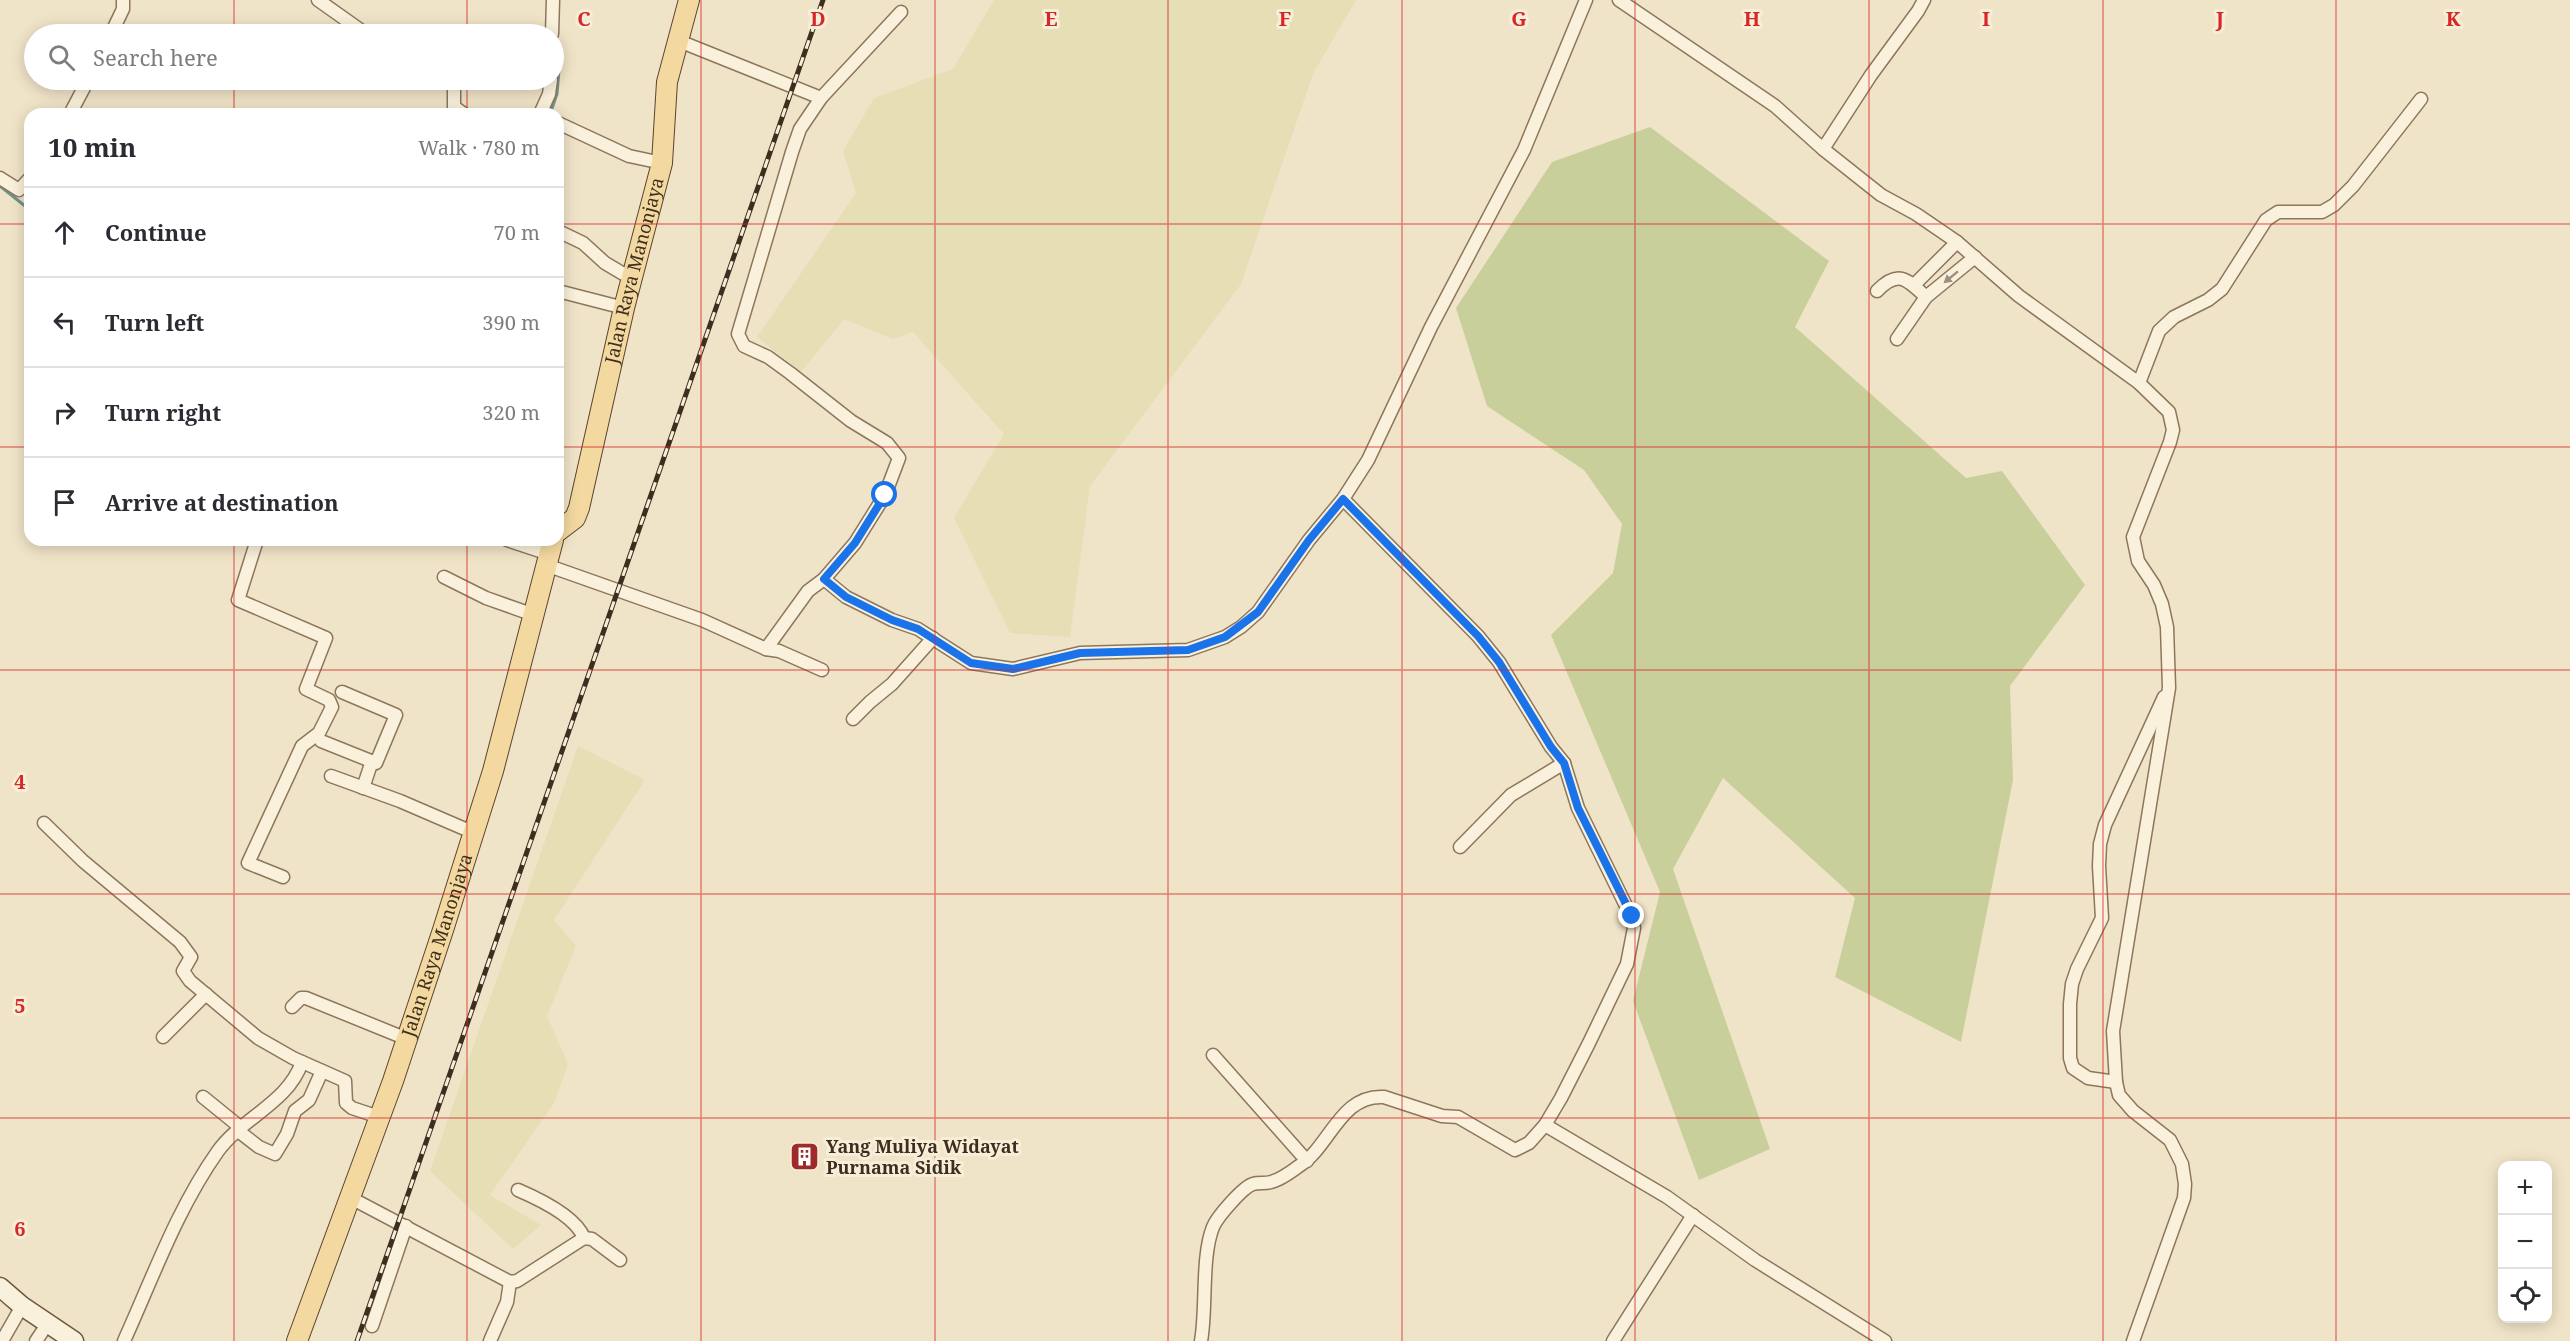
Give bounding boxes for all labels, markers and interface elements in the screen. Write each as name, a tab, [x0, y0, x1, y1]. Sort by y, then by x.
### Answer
text: C	[577, 5, 591, 32]
text: D	[810, 5, 826, 32]
text: E	[1044, 5, 1058, 32]
text: F	[1279, 5, 1291, 32]
text: G	[1511, 5, 1527, 32]
text: H	[1744, 5, 1760, 32]
text: I	[1982, 5, 1990, 32]
text: J	[2215, 5, 2224, 32]
text: K	[2446, 5, 2461, 32]
search box	[24, 24, 564, 90]
icon: search	[45, 41, 78, 74]
text: Search here	[93, 42, 218, 72]
text: 10 min	[48, 129, 136, 165]
text: Walk · 780 m	[418, 134, 540, 161]
street label: Jalan Raya Manonjaya	[599, 175, 669, 367]
icon: ahead	[48, 216, 81, 249]
text: Continue	[105, 217, 207, 247]
text: 70 m	[494, 219, 540, 246]
one-way arrow	[1943, 270, 1958, 283]
icon: left	[48, 306, 81, 339]
text: Turn left	[105, 307, 204, 337]
text: 390 m	[482, 309, 540, 336]
icon: right	[48, 396, 81, 429]
text: Turn right	[105, 397, 221, 427]
text: 320 m	[482, 399, 540, 426]
route start	[871, 481, 897, 507]
icon: arrive	[48, 486, 81, 519]
text: Arrive at destination	[105, 487, 339, 517]
text: 4	[14, 768, 26, 795]
street label: Jalan Raya Manonjaya	[395, 850, 477, 1041]
route end	[1618, 902, 1644, 928]
text: 5	[14, 992, 26, 1019]
place label: Yang Muliya Widayat Purnama Sidik	[826, 1134, 1019, 1179]
building icon: Yang Muliya Widayat Purnama Sidik	[789, 1141, 821, 1173]
map controls	[2498, 1161, 2552, 1323]
button: +	[2498, 1161, 2552, 1215]
text: 6	[14, 1215, 26, 1242]
button: −	[2498, 1215, 2552, 1269]
button: locate	[2498, 1269, 2552, 1323]

